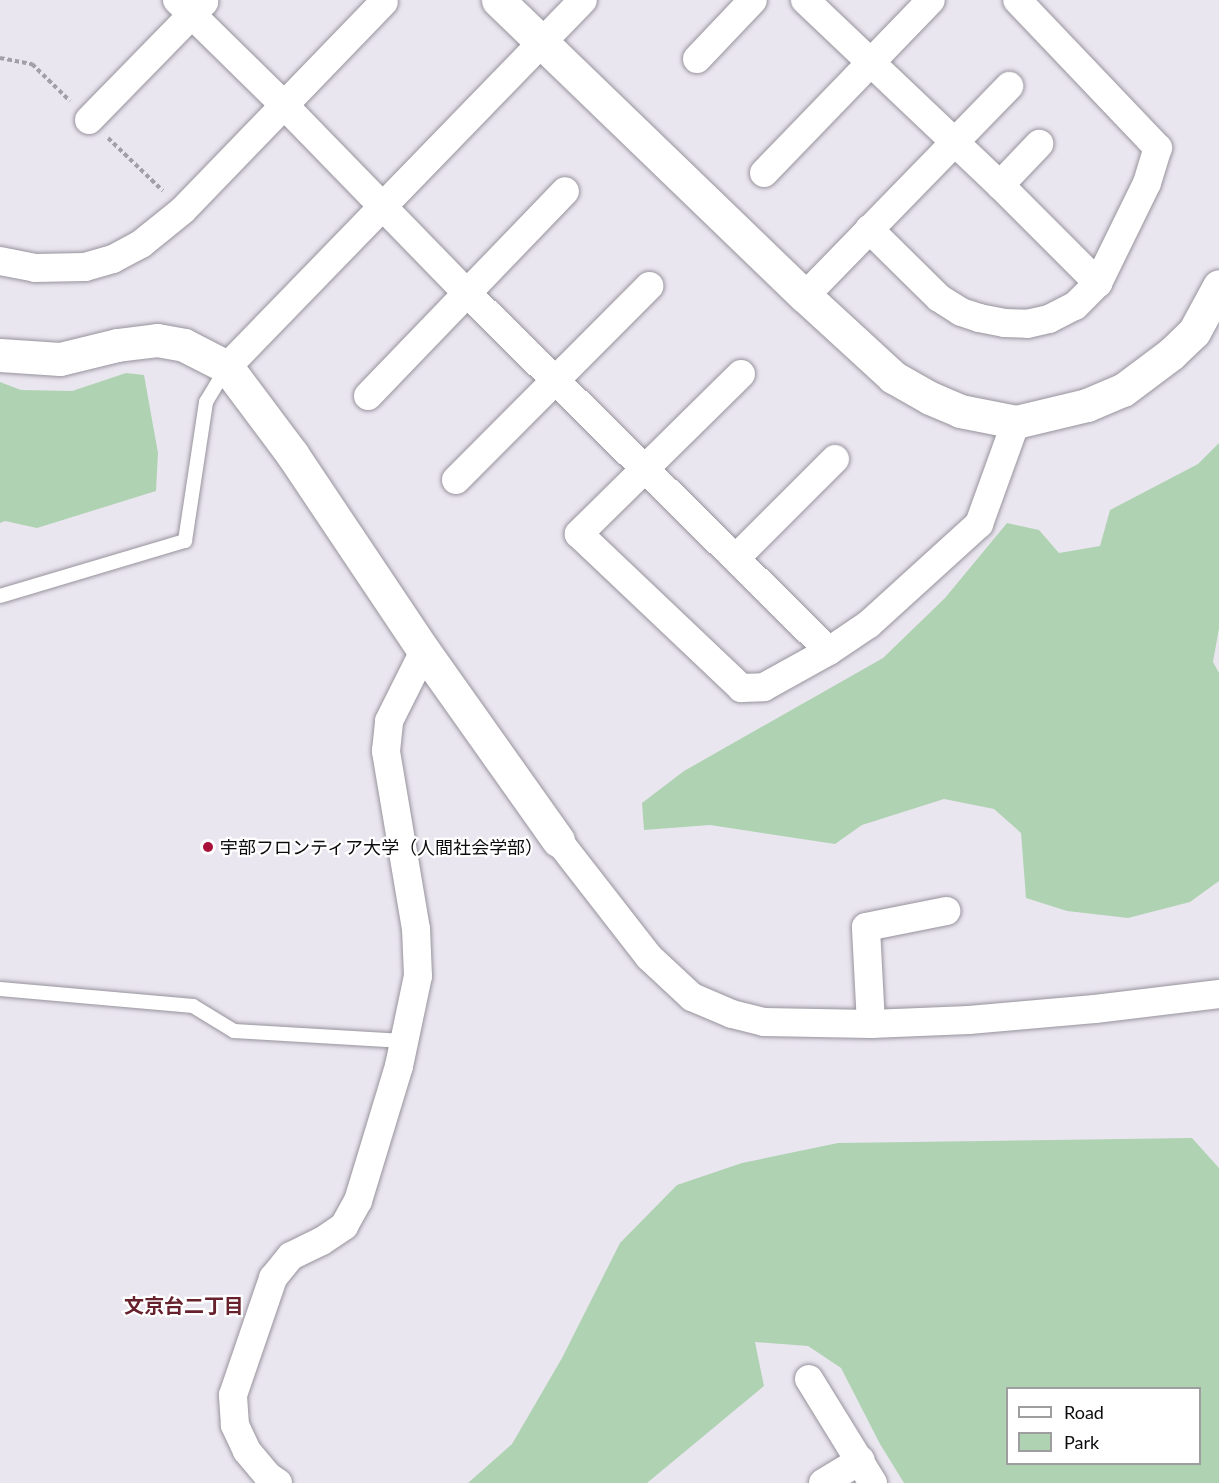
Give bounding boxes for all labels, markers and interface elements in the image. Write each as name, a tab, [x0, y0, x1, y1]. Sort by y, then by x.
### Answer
place label: 宇部フロンティア大学（人間社会学部）	[220, 836, 544, 858]
marker: 宇部フロンティア大学（人間社会学部）	[201, 840, 215, 854]
district label: 文京台二丁目	[124, 1293, 244, 1317]
legend	[1006, 1387, 1201, 1465]
text: Road	[1064, 1401, 1104, 1423]
text: Park	[1064, 1431, 1099, 1453]

